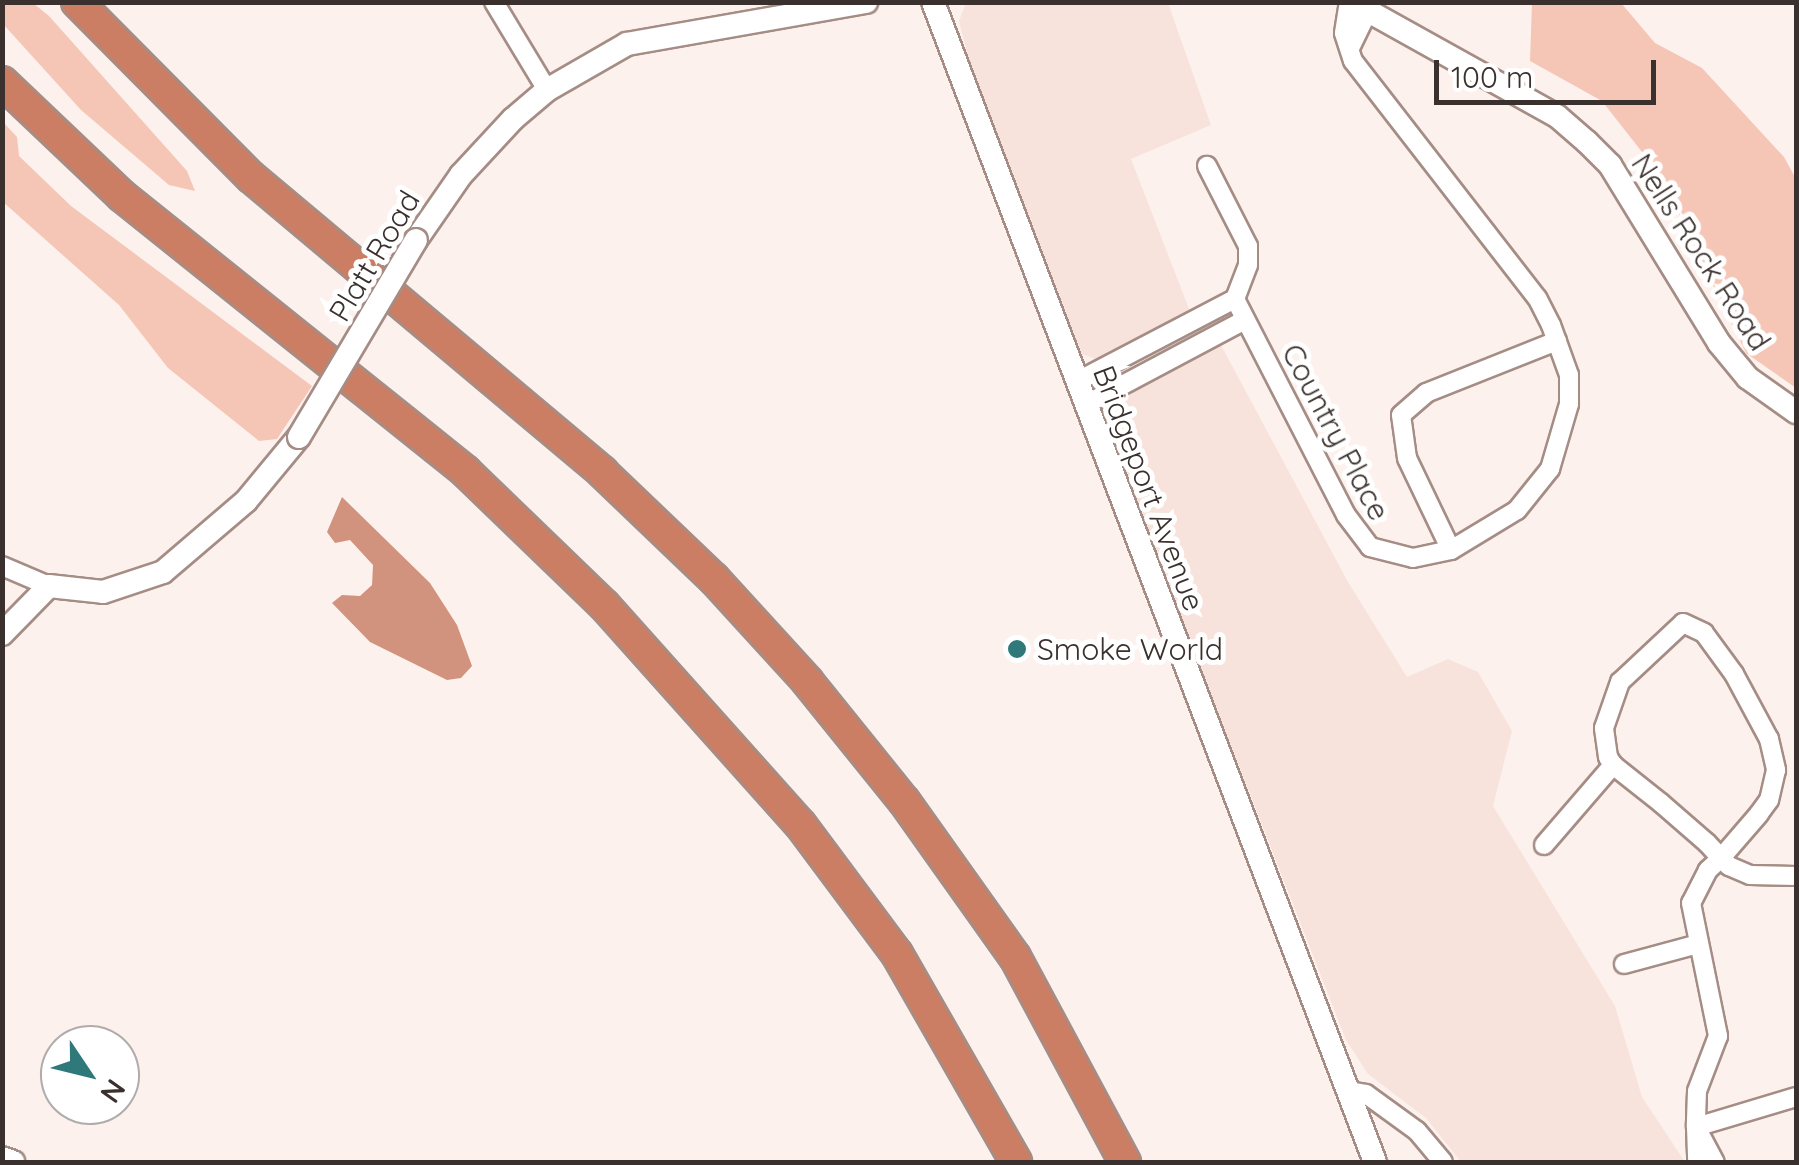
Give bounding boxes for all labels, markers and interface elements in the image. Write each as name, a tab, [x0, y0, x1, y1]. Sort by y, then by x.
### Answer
scale bar	[1439, 40, 1662, 102]
text: 100 m	[1451, 58, 1533, 96]
street label: Nells Rock Road	[1624, 147, 1778, 357]
street label: Platt Road	[321, 184, 427, 328]
street label: Country Place	[1274, 338, 1398, 526]
street label: Bridgeport Avenue	[1086, 360, 1212, 616]
place label: Smoke World	[1037, 631, 1223, 667]
marker: Smoke World	[1006, 638, 1028, 660]
north arrow	[40, 1025, 140, 1125]
text: N	[93, 1073, 134, 1110]

